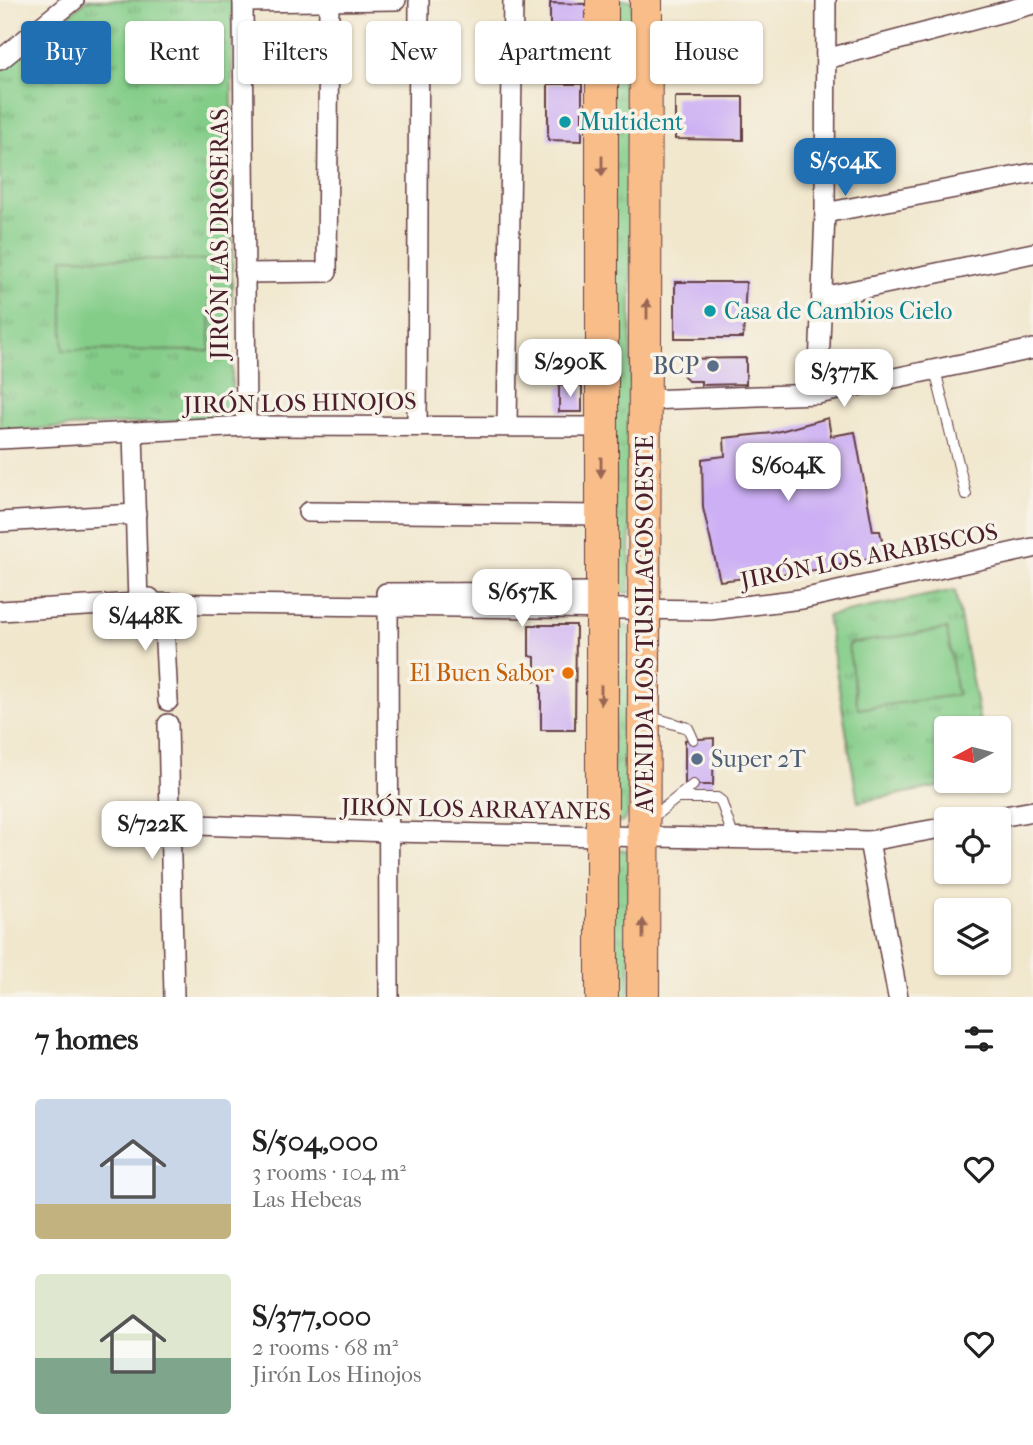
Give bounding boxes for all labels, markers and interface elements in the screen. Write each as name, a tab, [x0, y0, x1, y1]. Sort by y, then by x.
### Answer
chip: Buy	[21, 21, 111, 84]
chip: Rent	[125, 21, 224, 84]
chip: Filters	[238, 21, 352, 84]
chip: New	[366, 21, 461, 84]
chip: Apartment	[475, 21, 636, 84]
chip: House	[650, 21, 763, 84]
street label: JIRÓN LAS DROSERAS	[205, 108, 234, 362]
place label: Multident	[579, 108, 684, 136]
marker: Multident	[557, 114, 573, 130]
pin: S/504K	[788, 138, 902, 198]
text: S/504K	[810, 147, 880, 174]
one-way arrow	[596, 155, 608, 177]
place label: Casa de Cambios Cielo	[724, 297, 952, 325]
one-way arrow	[641, 298, 653, 320]
marker: Casa de Cambios Cielo	[702, 303, 718, 319]
pin: S/290K	[513, 340, 627, 399]
text: S/290K	[535, 348, 605, 375]
pin: S/377K	[787, 350, 901, 409]
place label: BCP	[653, 352, 699, 380]
marker: BCP	[705, 358, 721, 374]
text: S/377K	[811, 358, 877, 385]
street label: JIRÓN LOS HINOJOS	[181, 386, 417, 419]
street label: AVENIDA LOS TUSILAGOS OESTE	[631, 435, 659, 814]
pin: S/604K	[731, 444, 845, 503]
text: S/604K	[752, 452, 824, 479]
one-way arrow	[596, 456, 607, 478]
street label: JIRÓN LOS ARABISCOS	[736, 516, 1000, 595]
pin: S/657K	[465, 570, 579, 629]
text: S/657K	[488, 578, 556, 605]
pin: S/448K	[88, 594, 202, 653]
text: S/448K	[109, 602, 181, 629]
place label: El Buen Sabor	[409, 659, 555, 687]
marker: El Buen Sabor	[560, 665, 576, 681]
one-way arrow	[595, 684, 607, 706]
north arrow	[934, 716, 1012, 793]
map controls	[934, 716, 1011, 975]
place label: Super 2T	[711, 745, 806, 773]
marker: Super 2T	[689, 751, 705, 767]
street label: JIRÓN LOS ARRAYANES	[339, 792, 611, 825]
pin: S/722K	[95, 802, 209, 861]
button: locate	[934, 807, 1011, 884]
text: S/722K	[118, 810, 186, 837]
button: layers	[934, 898, 1011, 975]
one-way arrow	[637, 918, 649, 940]
icon: filters	[960, 1020, 998, 1058]
text: 7 homes	[35, 1022, 138, 1057]
text: S/504,000	[252, 1124, 378, 1159]
icon: home	[91, 1127, 175, 1211]
icon: heart	[960, 1150, 998, 1188]
text: 3 rooms · 104 m²	[252, 1159, 406, 1186]
text: Las Hebeas	[252, 1186, 362, 1213]
text: S/377,000	[252, 1299, 371, 1334]
icon: home	[91, 1302, 175, 1386]
icon: heart	[960, 1325, 998, 1363]
text: 2 rooms · 68 m²	[252, 1334, 398, 1361]
text: Jirón Los Hinojos	[252, 1361, 421, 1388]

